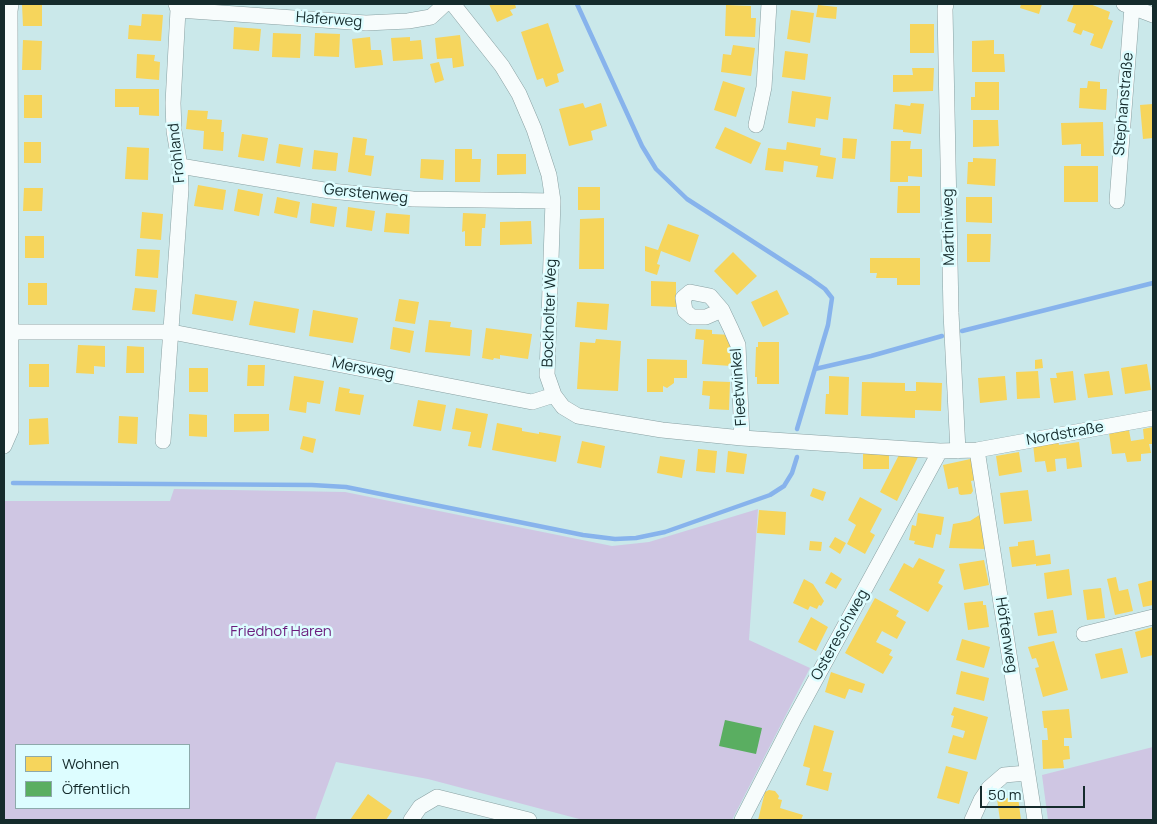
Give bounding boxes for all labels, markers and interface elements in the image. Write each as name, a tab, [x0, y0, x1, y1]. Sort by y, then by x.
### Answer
street label: Haferweg	[295, 9, 363, 31]
street label: Stephanstraße	[1111, 52, 1137, 156]
street label: Frohland	[165, 122, 189, 184]
street label: Gerstenweg	[323, 181, 409, 207]
street label: Martiniweg	[939, 188, 959, 266]
street label: Bockholter Weg	[539, 258, 561, 368]
street label: Fleetwinkel	[727, 347, 751, 427]
street label: Mersweg	[330, 354, 396, 384]
street label: Nordstraße	[1025, 418, 1105, 450]
street label: Ostereschweg	[808, 586, 872, 684]
street label: Höftenweg	[991, 596, 1021, 674]
park label: Friedhof Haren	[230, 623, 332, 641]
legend	[15, 744, 190, 809]
text: Wohnen	[62, 753, 119, 774]
scale bar	[982, 776, 1087, 808]
text: Öffentlich	[62, 778, 130, 799]
text: 50 m	[988, 784, 1022, 805]

